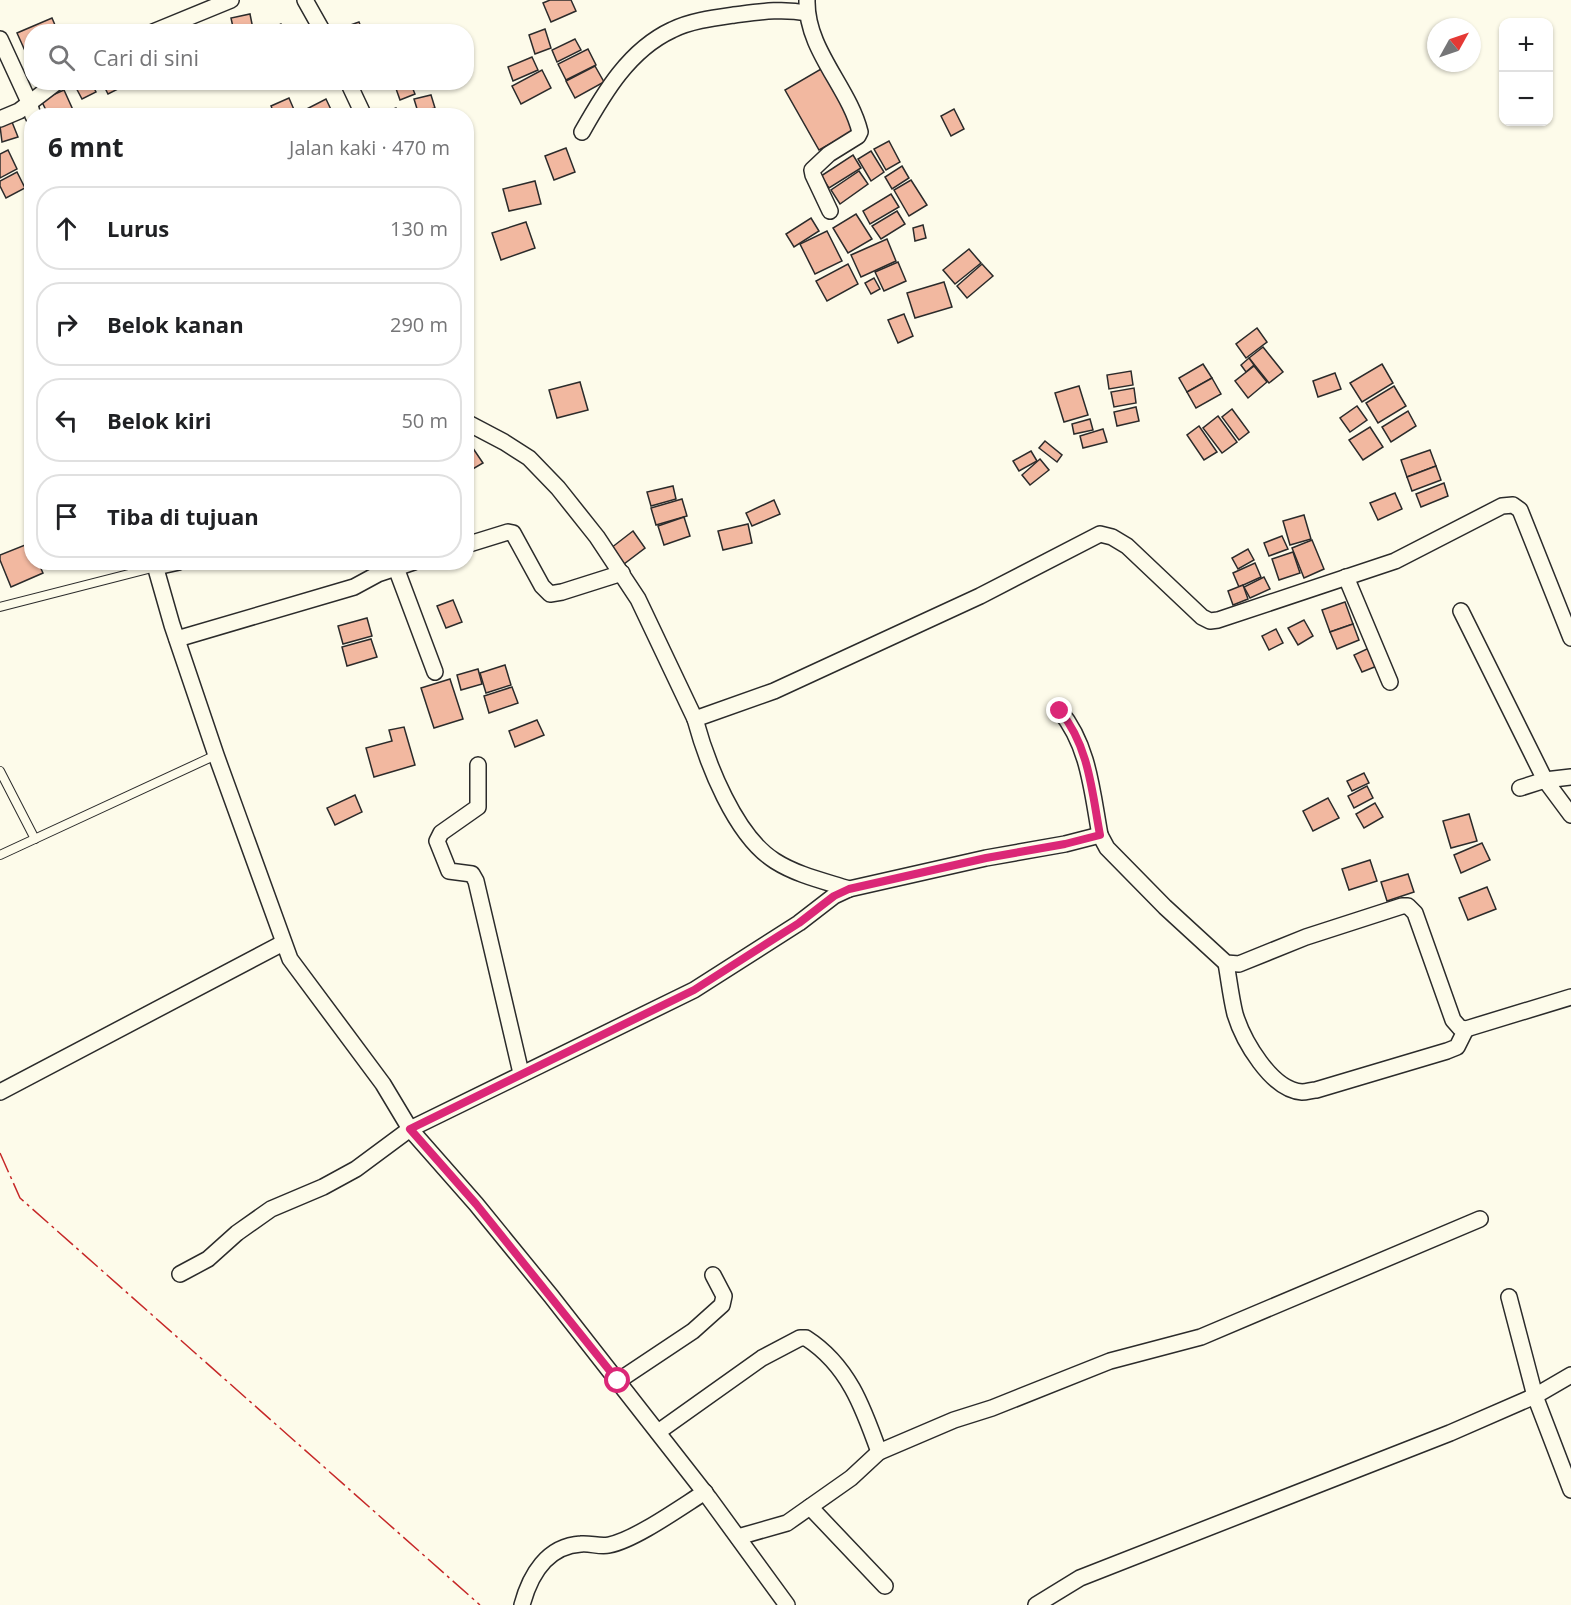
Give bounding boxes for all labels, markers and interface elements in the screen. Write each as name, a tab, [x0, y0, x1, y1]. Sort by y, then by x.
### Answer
north arrow	[1427, 18, 1481, 72]
map controls	[1499, 18, 1553, 126]
button: +	[1499, 18, 1553, 72]
search box	[24, 24, 474, 90]
icon: search	[45, 41, 78, 74]
text: Cari di sini	[93, 42, 199, 72]
button: −	[1499, 72, 1553, 126]
text: 6 mnt	[48, 129, 124, 165]
text: Jalan kaki · 470 m	[289, 134, 450, 161]
icon: ahead	[50, 212, 83, 245]
text: Lurus	[107, 213, 169, 243]
text: 130 m	[390, 215, 448, 242]
icon: right	[50, 308, 83, 341]
text: Belok kanan	[107, 309, 244, 339]
text: 290 m	[390, 311, 448, 338]
icon: left	[50, 404, 83, 437]
text: Belok kiri	[107, 405, 212, 435]
text: 50 m	[401, 407, 448, 434]
icon: arrive	[50, 500, 83, 533]
text: Tiba di tujuan	[107, 501, 259, 531]
route end	[1046, 697, 1072, 723]
route start	[604, 1367, 630, 1393]

